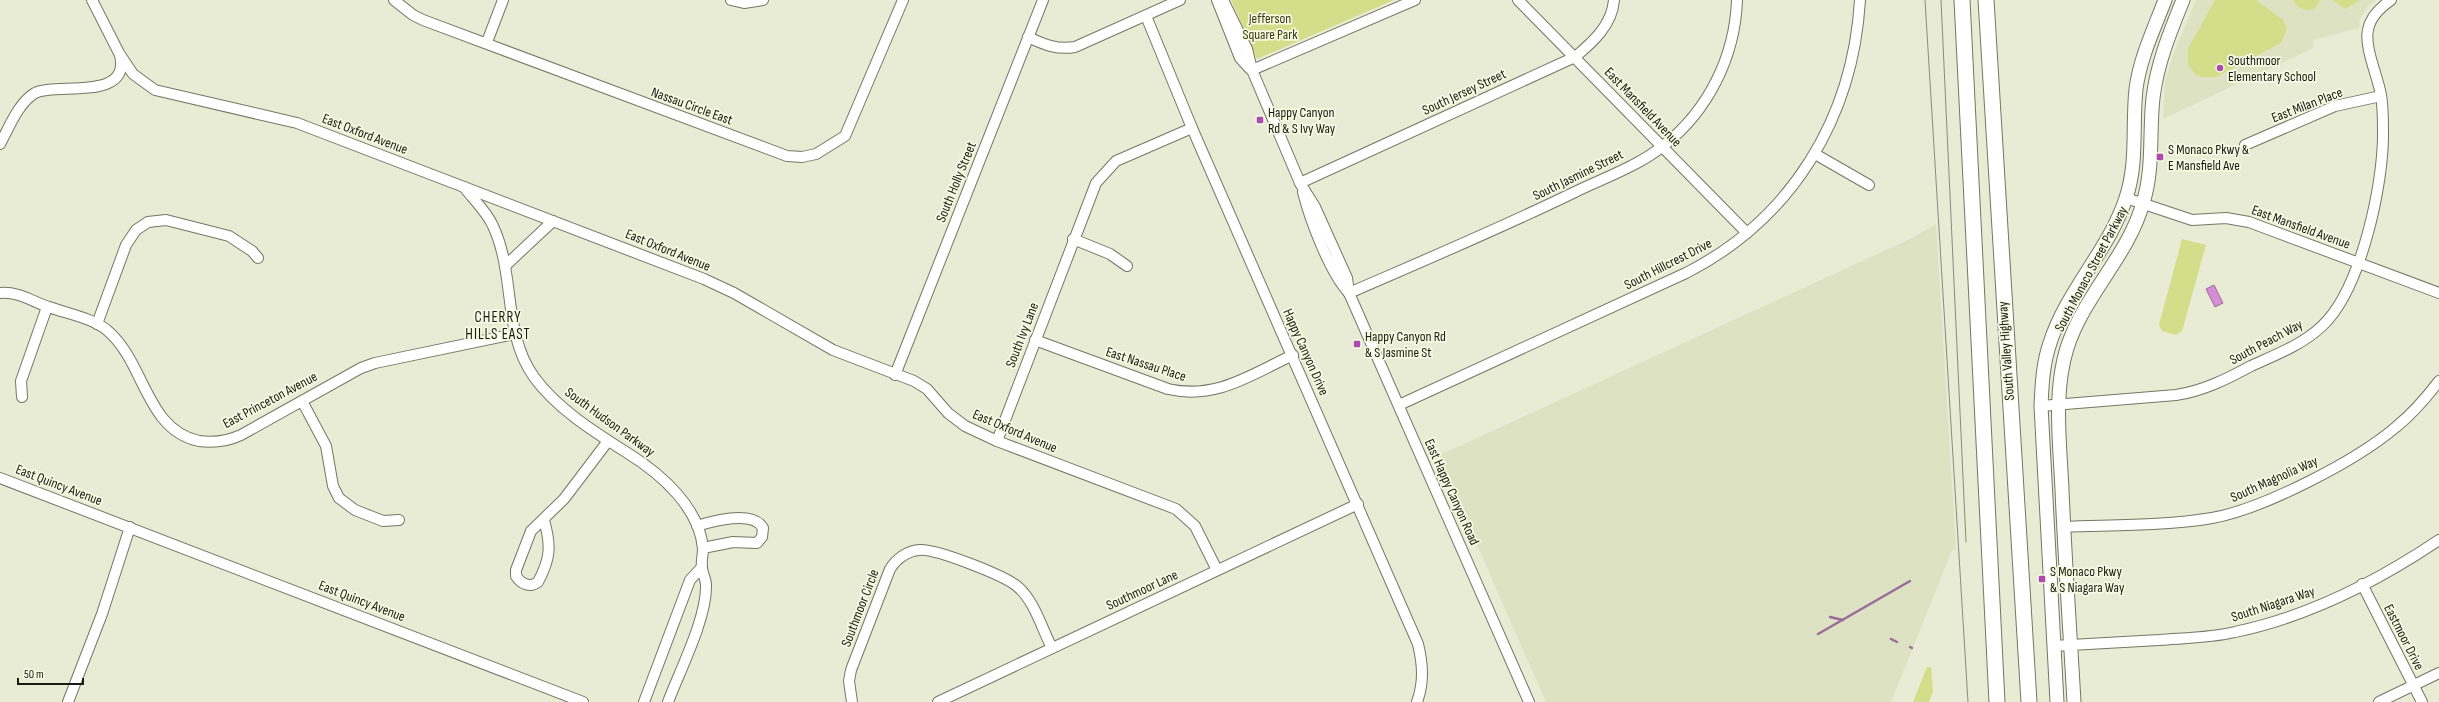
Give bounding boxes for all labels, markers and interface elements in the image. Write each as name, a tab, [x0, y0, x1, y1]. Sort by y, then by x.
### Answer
park label: Jefferson Square Park	[1242, 10, 1298, 43]
place label: Southmoor Elementary School	[2228, 52, 2316, 85]
marker: Southmoor Elementary School	[2215, 63, 2225, 73]
street label: East Mansfield Avenue	[1601, 64, 1685, 150]
street label: South Jersey Street	[1420, 65, 1508, 119]
street label: Nassau Circle East	[649, 83, 735, 129]
street label: East Milan Place	[2269, 84, 2345, 126]
place label: Happy Canyon Rd & S Ivy Way	[1268, 104, 1336, 137]
street label: East Oxford Avenue	[320, 110, 410, 158]
marker: Happy Canyon Rd & S Ivy Way	[1255, 115, 1265, 125]
street label: South Holly Street	[932, 139, 980, 225]
place label: S Monaco Pkwy & E Mansfield Ave	[2168, 141, 2249, 174]
street label: South Jasmine Street	[1530, 146, 1626, 204]
marker: S Monaco Pkwy & E Mansfield Ave	[2155, 152, 2165, 162]
street label: East Mansfield Avenue	[2249, 201, 2353, 253]
street label: South Monaco Street Parkway	[2051, 203, 2132, 335]
street label: East Oxford Avenue	[623, 225, 713, 275]
street label: South Hillcrest Drive	[1621, 235, 1715, 293]
street label: South Ivy Lane	[1002, 300, 1042, 370]
street label: South Valley Highway	[1994, 300, 2018, 401]
street label: Happy Canyon Drive	[1279, 306, 1333, 398]
district label: CHERRY HILLS EAST	[465, 308, 531, 344]
street label: South Peach Way	[2227, 315, 2306, 368]
place label: Happy Canyon Rd & S Jasmine St	[1365, 328, 1446, 361]
marker: Happy Canyon Rd & S Jasmine St	[1352, 339, 1362, 349]
street label: East Nassau Place	[1104, 343, 1188, 385]
street label: East Princeton Avenue	[220, 368, 320, 432]
street label: South Hudson Parkway	[562, 384, 659, 461]
street label: East Oxford Avenue	[970, 406, 1060, 456]
street label: East Happy Canyon Road	[1421, 436, 1483, 548]
street label: South Magnolia Way	[2228, 452, 2321, 506]
street label: East Quincy Avenue	[13, 461, 105, 509]
place label: S Monaco Pkwy & S Niagara Way	[2050, 563, 2125, 596]
street label: Southmoor Lane	[1104, 566, 1180, 614]
street label: Southmoor Circle	[837, 567, 883, 649]
marker: S Monaco Pkwy & S Niagara Way	[2037, 574, 2047, 584]
street label: East Quincy Avenue	[316, 577, 408, 625]
street label: South Niagara Way	[2229, 582, 2318, 626]
street label: Eastmoor Drive	[2380, 601, 2428, 673]
scale bar	[18, 660, 83, 686]
text: 50 m	[24, 667, 44, 682]

